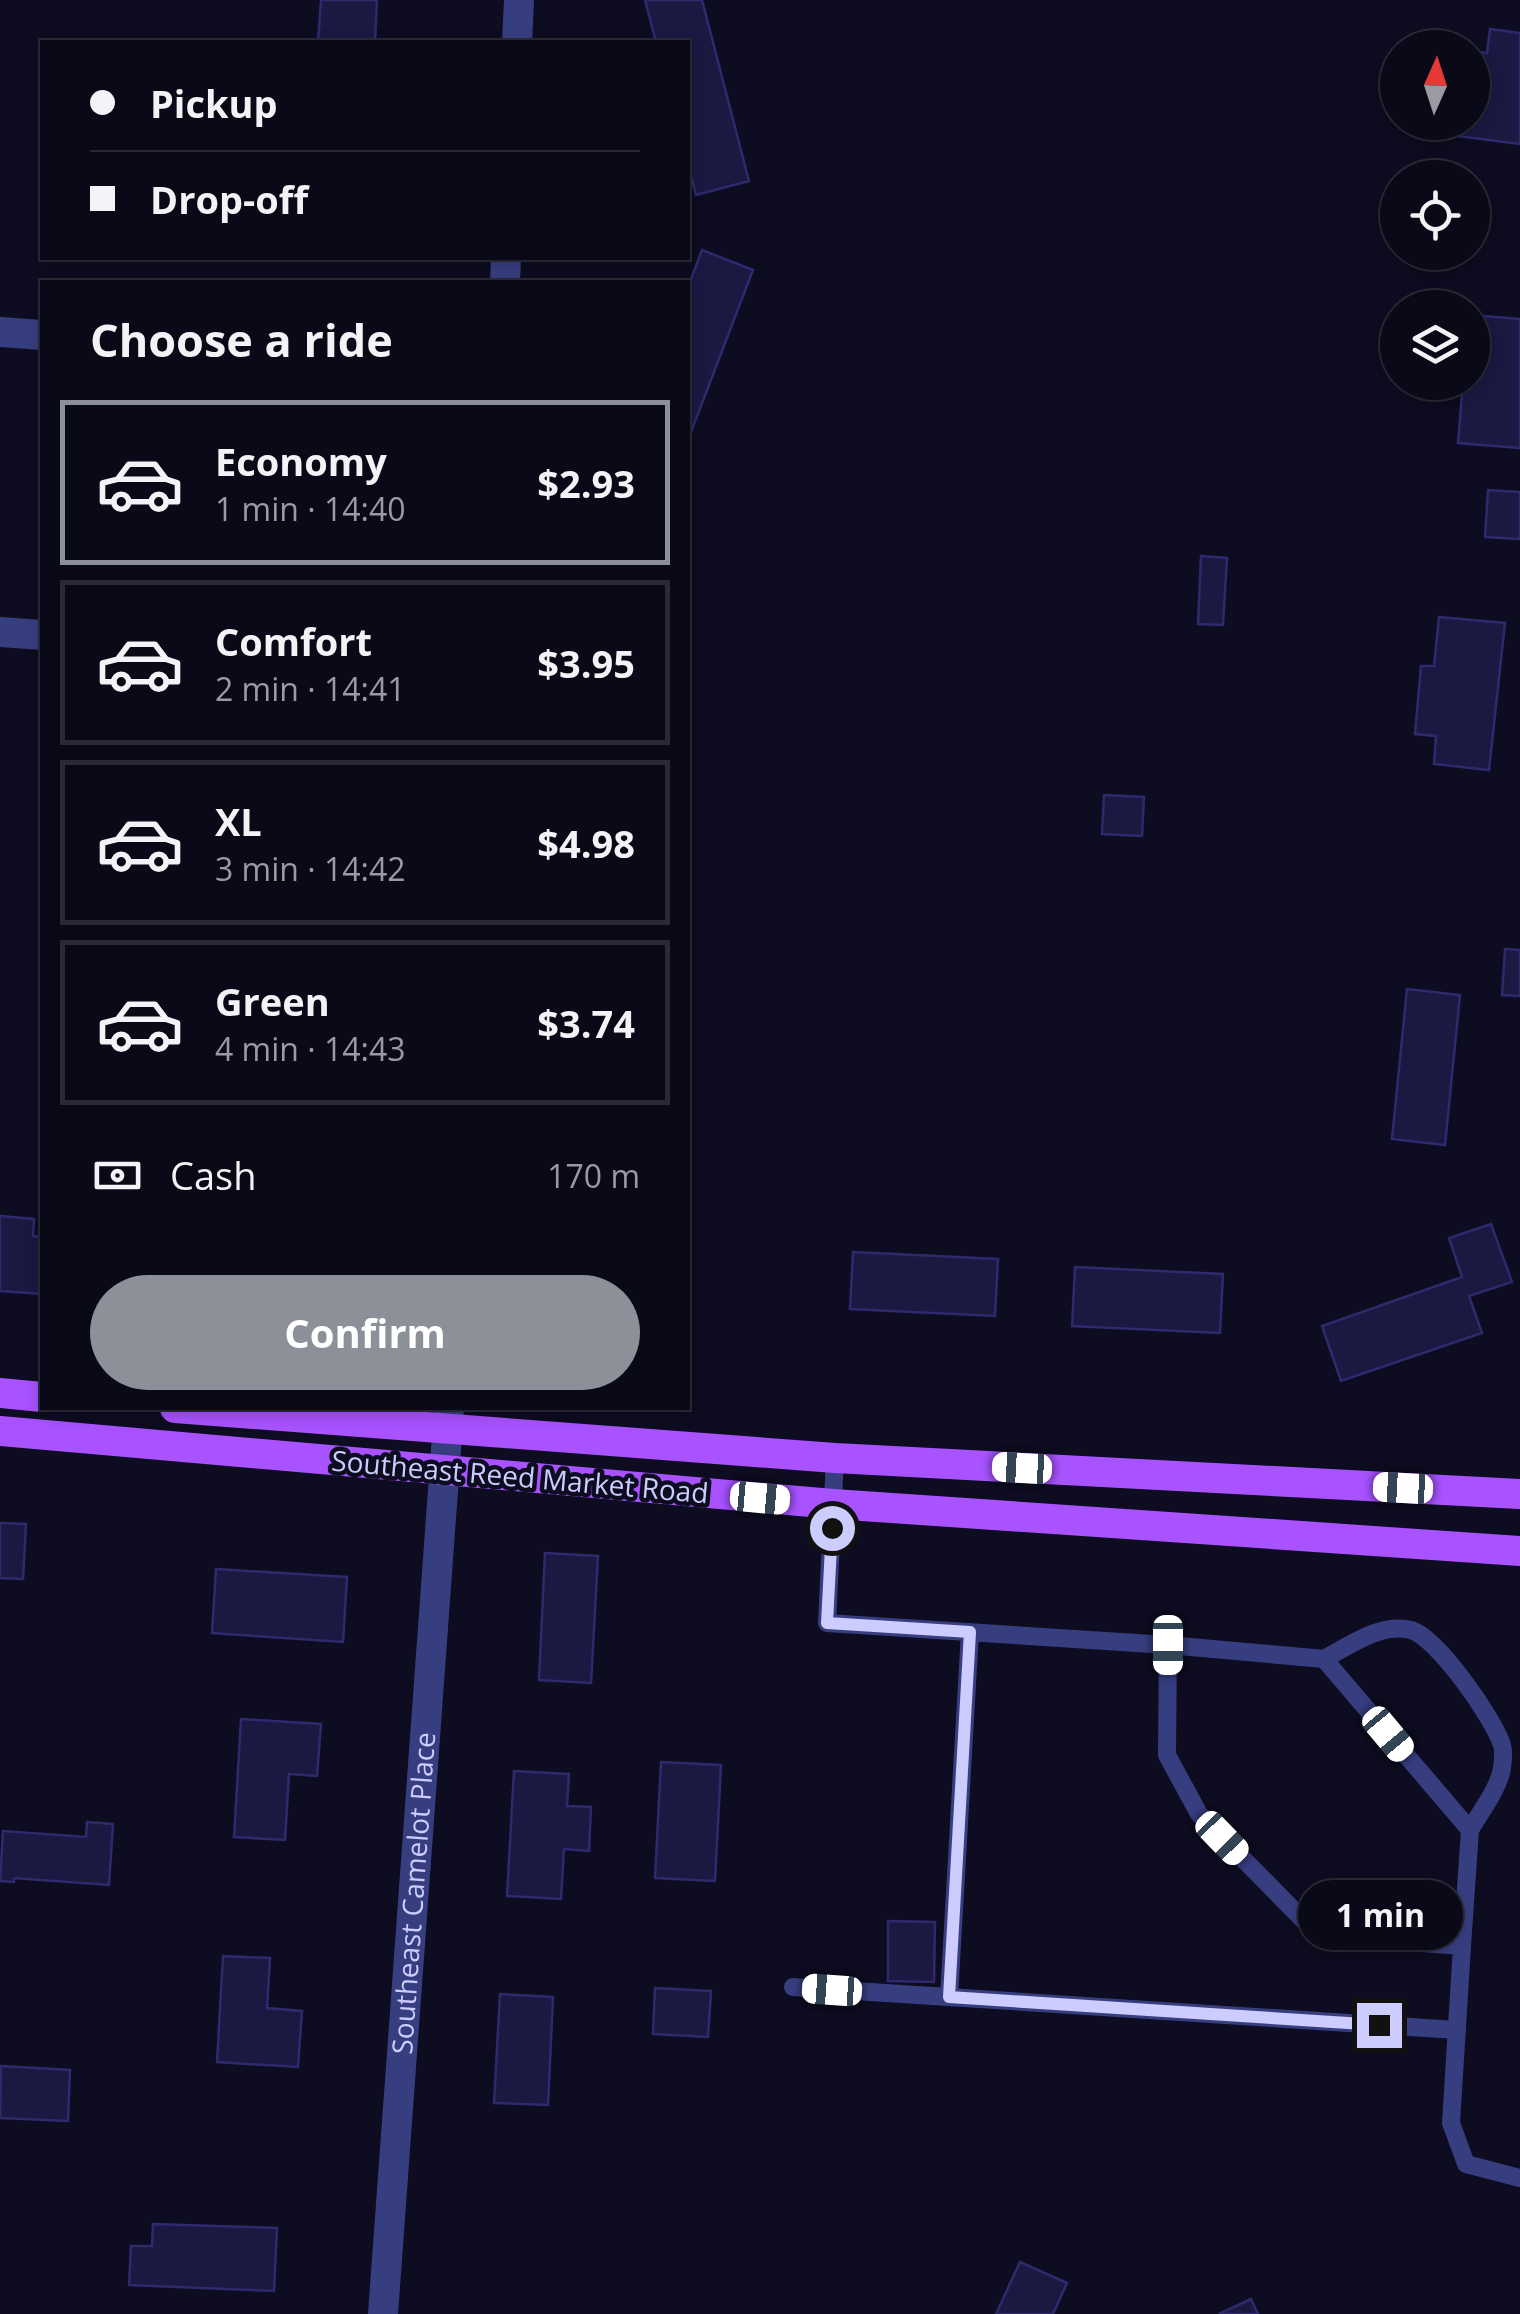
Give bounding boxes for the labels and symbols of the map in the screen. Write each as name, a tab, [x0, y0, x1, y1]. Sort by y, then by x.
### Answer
north arrow	[1380, 30, 1490, 140]
street label: Southeast Reed Market Road	[330, 1441, 710, 1511]
car	[991, 1451, 1053, 1485]
car	[1372, 1471, 1434, 1505]
car	[729, 1480, 791, 1516]
route start	[810, 1506, 855, 1551]
car	[1153, 1615, 1183, 1675]
car	[1357, 1701, 1419, 1767]
street label: Southeast Camelot Place	[382, 1731, 443, 2056]
car	[1190, 1806, 1254, 1870]
callout: 1 min	[1296, 1880, 1462, 1950]
car	[801, 1973, 863, 2007]
route end	[1357, 2003, 1402, 2048]

